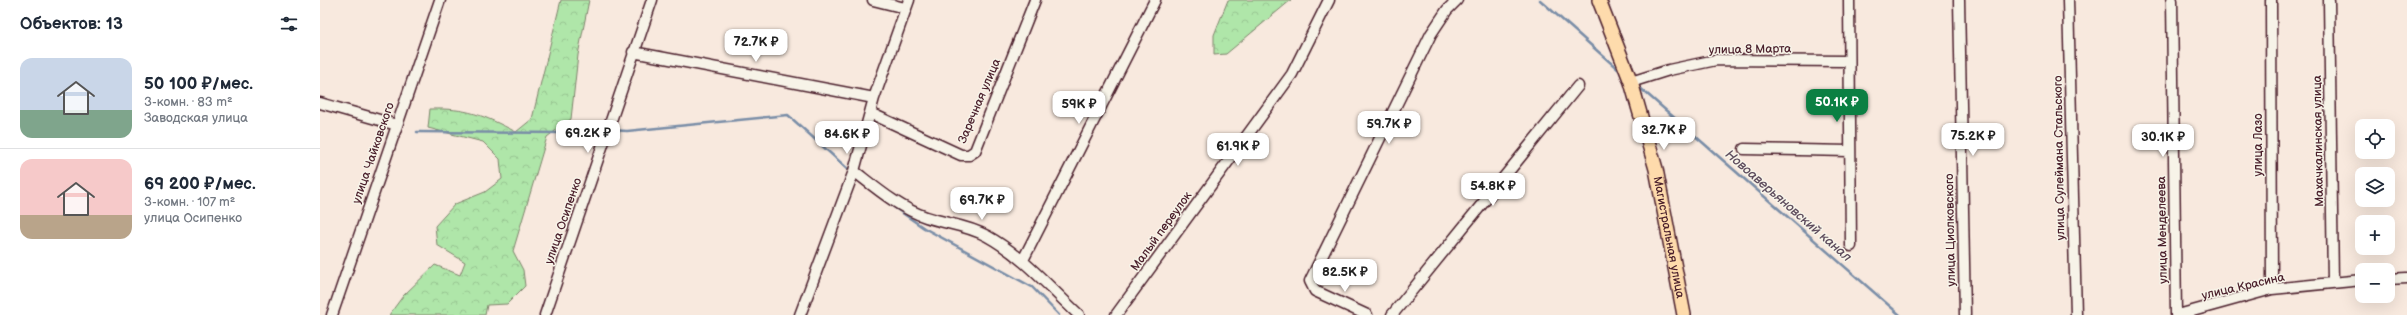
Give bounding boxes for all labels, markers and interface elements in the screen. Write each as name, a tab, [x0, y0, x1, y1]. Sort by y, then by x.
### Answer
icon: filters	[278, 13, 300, 35]
text: Объектов: 13	[20, 14, 123, 34]
pin: 72.7K ₽	[719, 29, 793, 63]
text: 72.7K ₽	[734, 34, 778, 50]
street label: улица 8 Марта	[1709, 41, 1792, 58]
street label: Заречная улица	[955, 56, 1004, 146]
icon: home	[52, 74, 100, 122]
text: 50 100 ₽/мес.	[144, 74, 253, 94]
street label: улица Сулеймана Стальского	[2051, 75, 2068, 241]
street label: Махачкалинская улица	[2310, 75, 2327, 207]
pin: 50.1K ₽	[1800, 89, 1874, 123]
pin: 59K ₽	[1051, 91, 1107, 125]
text: 3-комн. · 83 m²	[144, 94, 233, 110]
text: 50.1K ₽	[1815, 94, 1859, 110]
text: 59K ₽	[1061, 96, 1097, 112]
street label: улица Чайковского	[349, 101, 398, 206]
text: Заводская улица	[144, 110, 248, 126]
pin: 59.7K ₽	[1352, 111, 1426, 145]
street label: улица Лазо	[2251, 113, 2266, 177]
text: 59.7K ₽	[1366, 116, 1412, 132]
pin: 32.7K ₽	[1627, 117, 1701, 151]
map controls	[2355, 119, 2395, 303]
button: locate	[2355, 119, 2395, 159]
pin: 69.2K ₽	[551, 120, 625, 154]
pin: 84.6K ₽	[810, 121, 884, 155]
text: 32.7K ₽	[1641, 122, 1687, 138]
pin: 75.2K ₽	[1936, 123, 2010, 157]
pin: 30.1K ₽	[2126, 124, 2200, 158]
text: 69.2K ₽	[565, 125, 611, 141]
text: 84.6K ₽	[824, 126, 870, 142]
text: 75.2K ₽	[1950, 128, 1996, 144]
text: 30.1K ₽	[2141, 129, 2185, 145]
pin: 61.9K ₽	[1201, 133, 1275, 167]
text: 61.9K ₽	[1216, 138, 1260, 154]
water label: Новоаверьяновский канал	[1722, 146, 1855, 265]
button: layers	[2355, 167, 2395, 207]
pin: 54.8K ₽	[1456, 173, 1530, 207]
street label: улица Циолковского	[1942, 173, 1959, 287]
text: 69 200 ₽/мес.	[144, 174, 256, 194]
icon: home	[52, 175, 100, 223]
street label: Магистральная улица	[1650, 175, 1688, 299]
street label: улица Осипенко	[542, 176, 585, 266]
street label: улица Менделеева	[2154, 176, 2171, 284]
text: 54.8K ₽	[1470, 178, 1516, 194]
pin: 69.7K ₽	[945, 187, 1019, 221]
street label: Малый переулок	[1127, 188, 1196, 274]
text: 69.7K ₽	[959, 192, 1005, 208]
text: 3-комн. · 107 m²	[144, 194, 235, 210]
text: улица Осипенко	[144, 210, 242, 226]
button: +	[2355, 215, 2395, 255]
pin: 82.5K ₽	[1308, 259, 1382, 293]
button: −	[2355, 263, 2395, 303]
text: 82.5K ₽	[1322, 264, 1368, 280]
street label: улица Красина	[2200, 270, 2286, 303]

